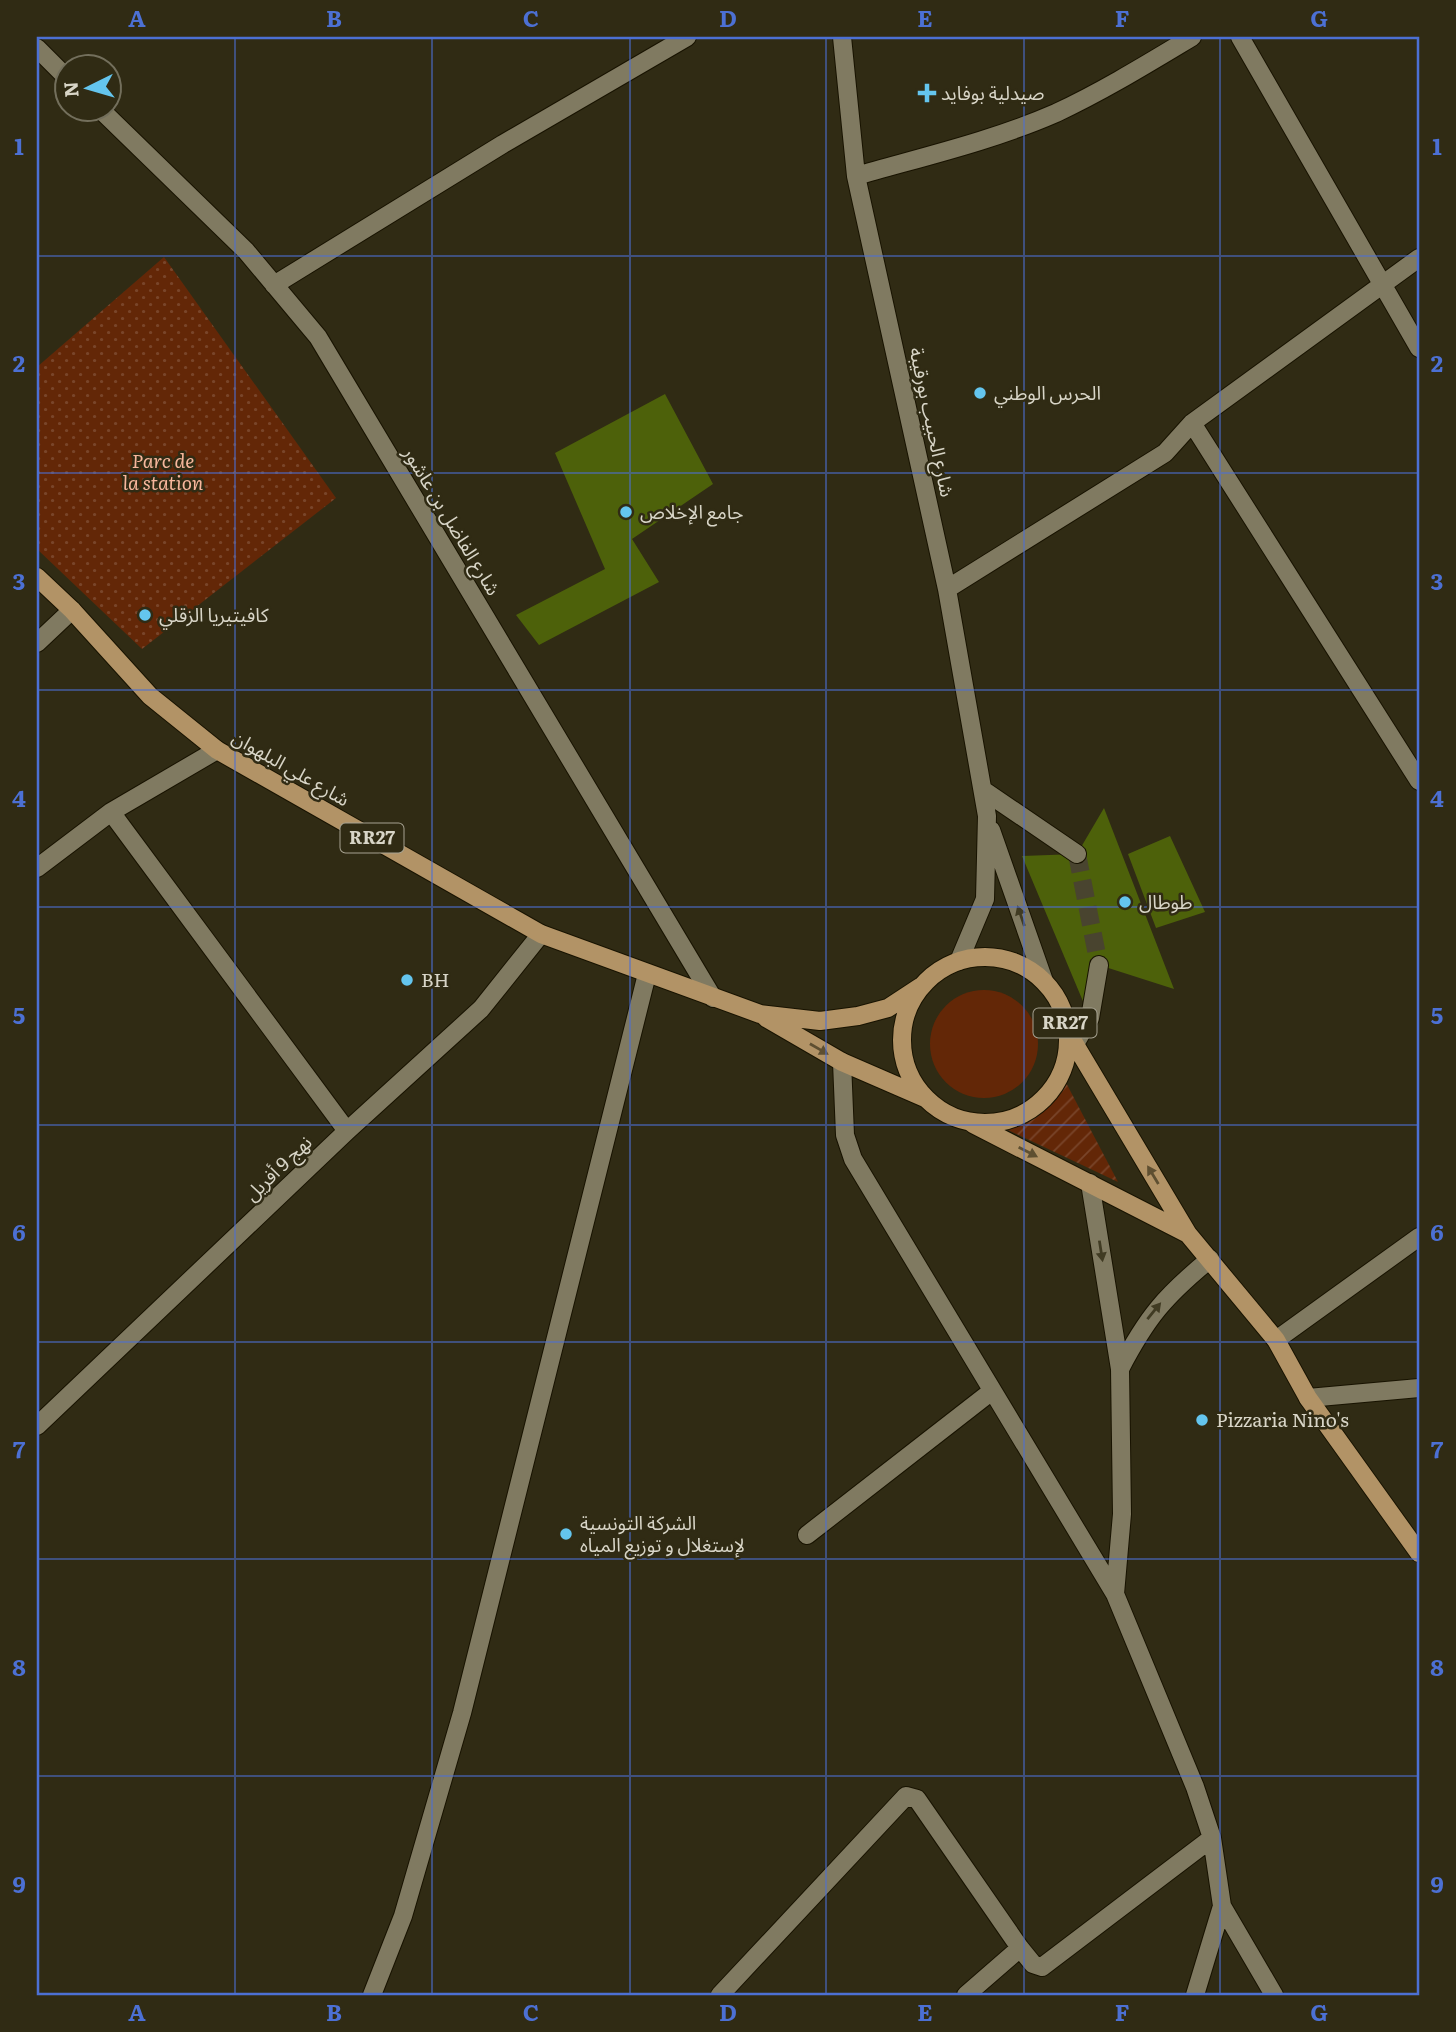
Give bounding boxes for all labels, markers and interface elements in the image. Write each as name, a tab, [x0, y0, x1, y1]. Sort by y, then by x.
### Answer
text: A	[128, 0, 146, 34]
text: B	[326, 0, 342, 34]
text: C	[523, 0, 539, 34]
text: D	[719, 0, 737, 34]
text: E	[917, 0, 933, 34]
text: F	[1115, 0, 1130, 34]
text: G	[1310, 0, 1328, 34]
north arrow	[52, 52, 122, 122]
place label: صيدلية بوفايد	[941, 78, 1044, 106]
text: N	[55, 80, 85, 99]
marker: صيدلية بوفايد	[919, 85, 935, 101]
text: 1	[14, 128, 24, 162]
text: 1	[1432, 128, 1442, 162]
street label: شارع الحبيب بورقيبة	[902, 344, 963, 499]
text: 2	[13, 345, 25, 379]
text: 2	[1431, 345, 1443, 379]
place label: الحرس الوطني	[994, 378, 1101, 408]
marker: الحرس الوطني	[972, 385, 988, 401]
street label: شارع الفاضل بن عاشور	[396, 440, 508, 601]
park label: Parc de la station	[123, 446, 204, 496]
place label: جامع الإخلاص	[640, 497, 744, 527]
marker: جامع الإخلاص	[618, 504, 634, 520]
text: 3	[13, 563, 25, 597]
text: 3	[1431, 563, 1443, 597]
place label: كافيتيريا الزقلي	[159, 600, 270, 630]
marker: كافيتيريا الزقلي	[137, 607, 153, 623]
street label: شارع علي البلهوان	[226, 722, 356, 814]
text: 4	[12, 780, 26, 814]
text: 4	[1430, 780, 1444, 814]
road number: RR27	[340, 824, 404, 852]
place label: طوطال	[1139, 887, 1193, 915]
marker: طوطال	[1117, 894, 1133, 910]
one-way arrow	[1015, 905, 1026, 926]
place label: BH	[421, 965, 449, 993]
marker: BH	[399, 972, 415, 988]
text: 5	[13, 997, 25, 1031]
text: 5	[1431, 997, 1443, 1031]
road number: RR27	[1034, 1008, 1096, 1038]
one-way arrow	[809, 1043, 829, 1055]
street label: نهج 9 أفريل	[237, 1128, 319, 1208]
one-way arrow	[1018, 1146, 1038, 1157]
one-way arrow	[1147, 1166, 1160, 1185]
text: 6	[12, 1214, 26, 1248]
text: 6	[1430, 1214, 1444, 1248]
one-way arrow	[1096, 1240, 1107, 1262]
one-way arrow	[1147, 1302, 1162, 1320]
place label: Pizzaria Nino's	[1216, 1405, 1349, 1433]
marker: Pizzaria Nino's	[1194, 1412, 1210, 1428]
text: 7	[13, 1431, 26, 1465]
text: 7	[1431, 1431, 1444, 1465]
place label: الشركة التونسية لإستغلال و توزيع المياه	[580, 1508, 745, 1560]
marker: الشركة التونسية لإستغلال و توزيع المياه	[558, 1526, 574, 1542]
text: 8	[12, 1649, 26, 1683]
text: 8	[1430, 1649, 1444, 1683]
text: 9	[12, 1866, 26, 1900]
text: 9	[1430, 1866, 1444, 1900]
text: A	[128, 1994, 146, 2028]
text: B	[326, 1994, 342, 2028]
text: C	[523, 1994, 539, 2028]
text: D	[719, 1994, 737, 2028]
text: E	[917, 1994, 933, 2028]
text: F	[1115, 1994, 1130, 2028]
text: G	[1310, 1994, 1328, 2028]

